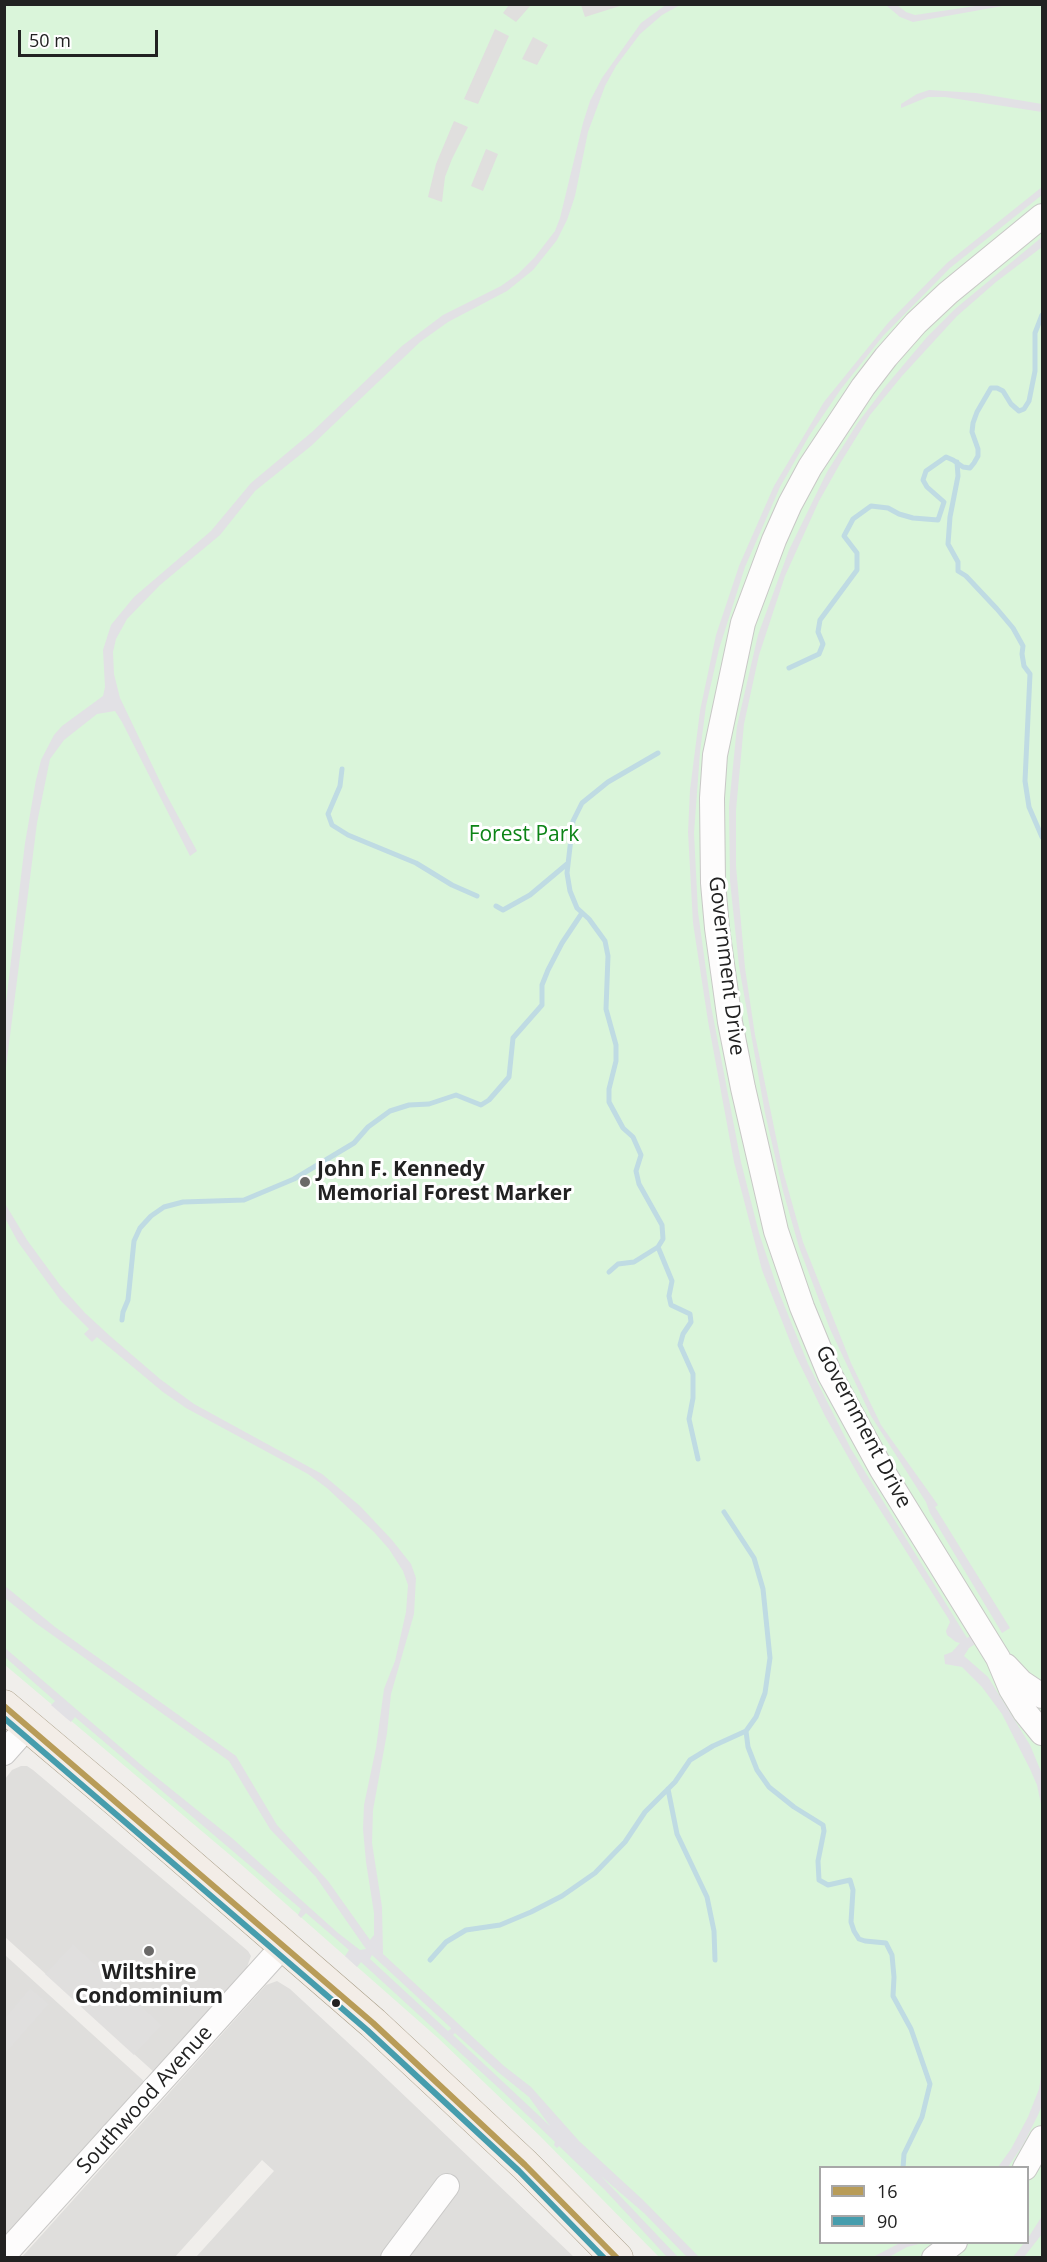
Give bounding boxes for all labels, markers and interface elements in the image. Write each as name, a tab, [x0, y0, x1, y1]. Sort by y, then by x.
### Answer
scale bar	[21, 18, 160, 56]
text: 50 m	[29, 28, 71, 52]
park label: Forest Park	[469, 822, 579, 848]
street label: Government Drive	[703, 875, 749, 1057]
place label: John F. Kennedy Memorial Forest Marker	[317, 1157, 572, 1207]
marker: John F. Kennedy Memorial Forest Marker	[298, 1175, 312, 1189]
street label: Government Drive	[810, 1342, 916, 1512]
marker: Wiltshire Condominium	[142, 1944, 156, 1958]
place label: Wiltshire Condominium	[75, 1960, 223, 2010]
unlabelled marker	[330, 1997, 342, 2009]
street label: Southwood Avenue	[72, 2021, 218, 2179]
legend	[819, 2166, 1029, 2244]
text: 16	[877, 2179, 898, 2203]
text: 90	[877, 2209, 898, 2233]

